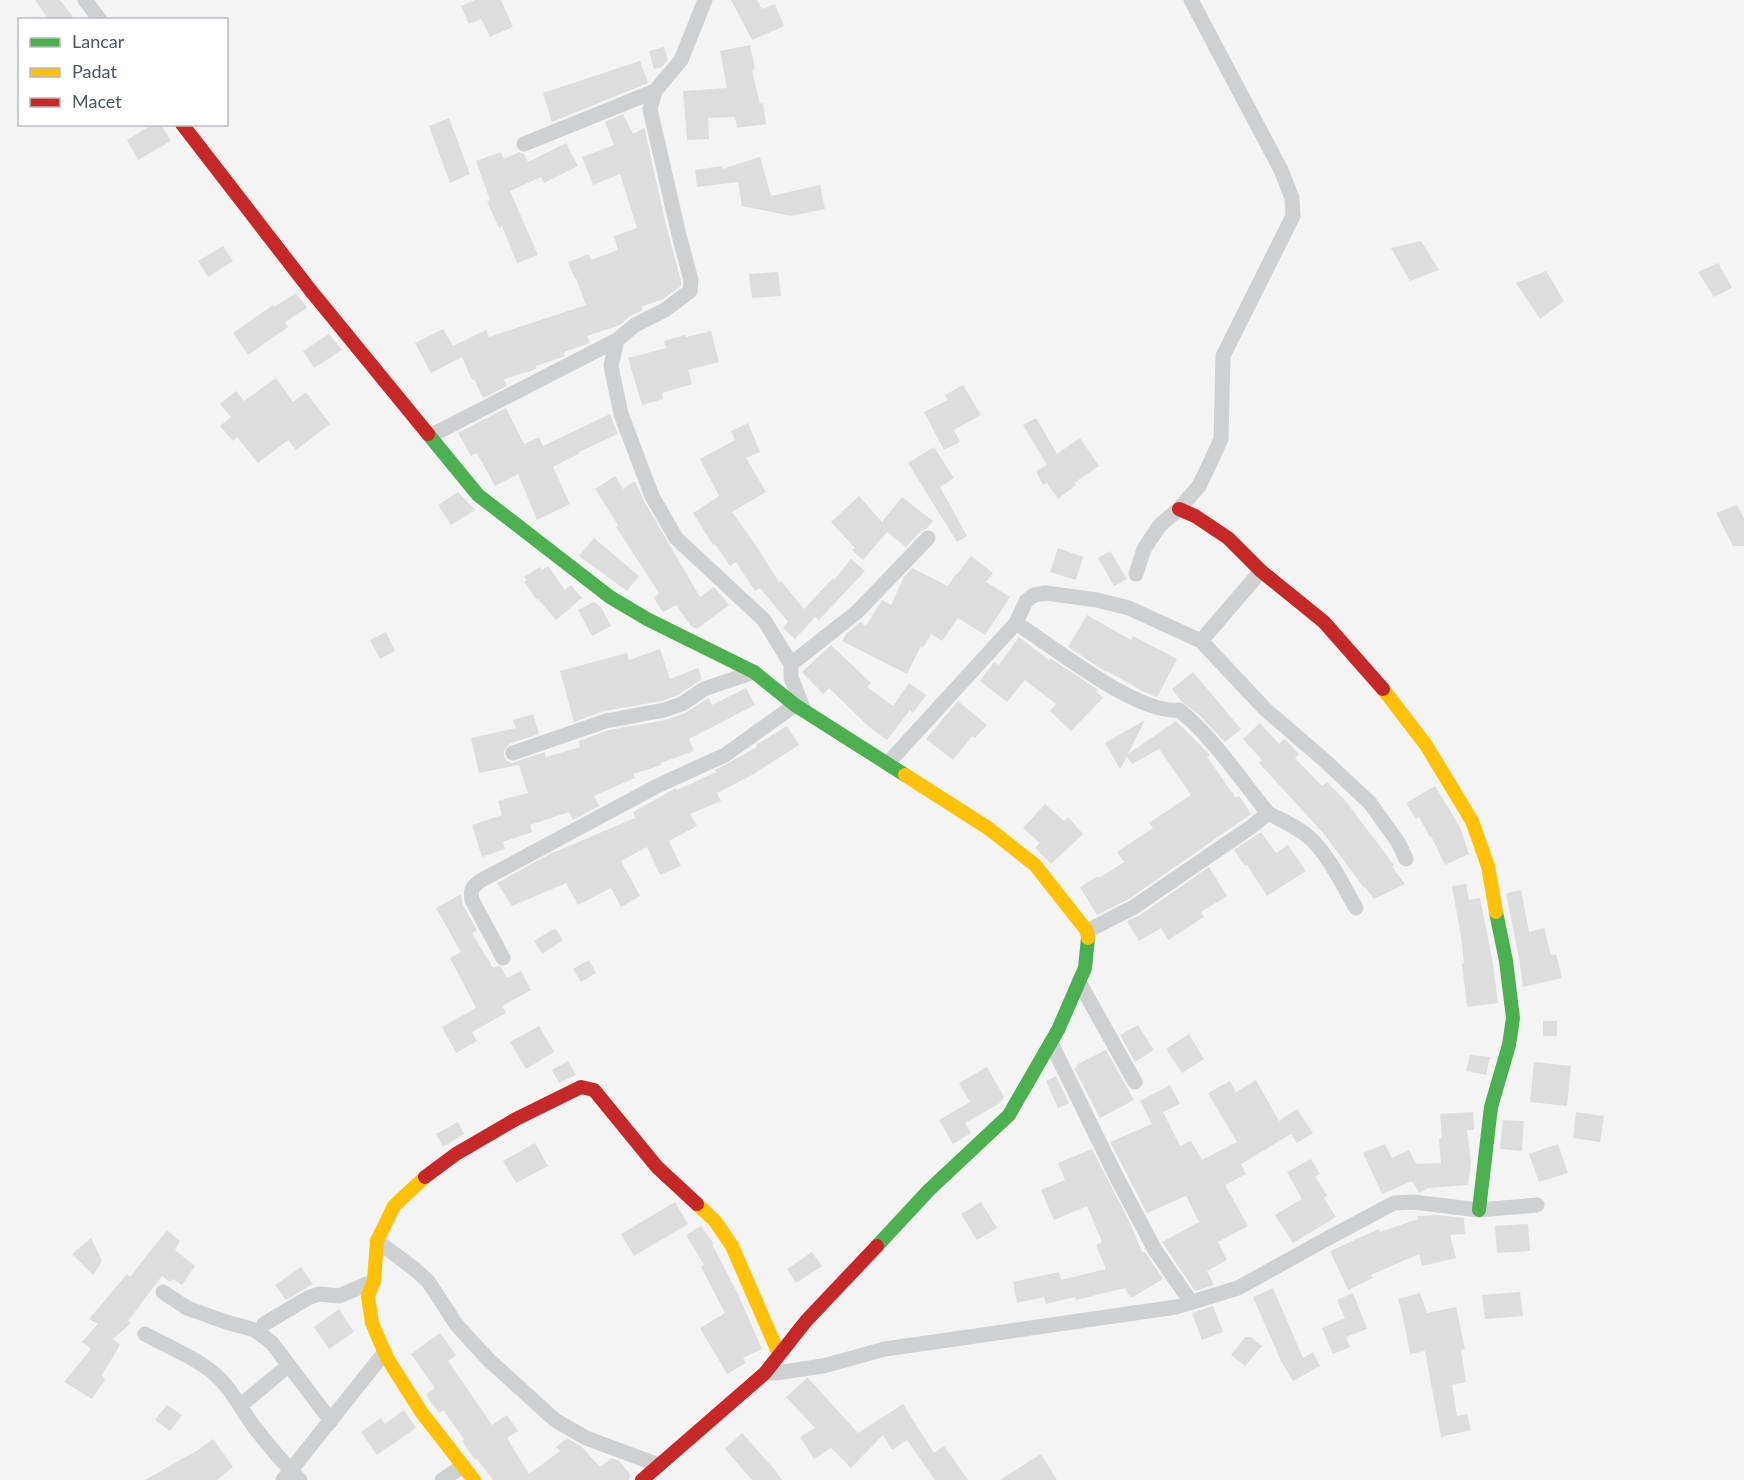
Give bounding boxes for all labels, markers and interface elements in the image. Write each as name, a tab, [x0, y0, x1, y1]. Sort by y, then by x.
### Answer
legend	[18, 18, 228, 126]
text: Lancar	[72, 30, 125, 52]
text: Padat	[72, 60, 117, 82]
text: Macet	[72, 90, 122, 112]

